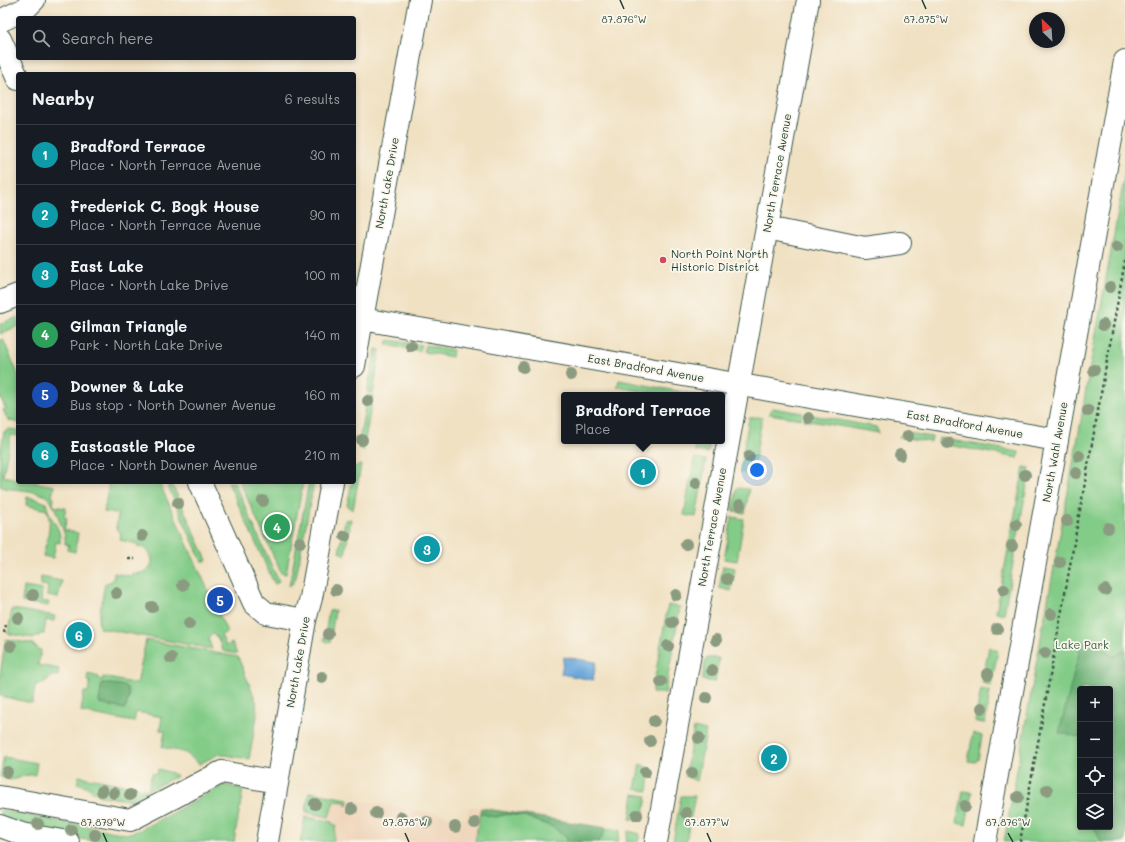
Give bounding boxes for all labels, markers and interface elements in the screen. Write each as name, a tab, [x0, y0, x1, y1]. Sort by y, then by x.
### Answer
text: 87.876°W	[602, 12, 647, 26]
text: 87.875°W	[904, 12, 949, 26]
north arrow	[1029, 12, 1065, 48]
search box	[16, 16, 356, 60]
icon: search	[30, 27, 52, 49]
text: Search here	[62, 28, 153, 48]
text: Nearby	[32, 87, 94, 109]
text: 6 results	[285, 90, 340, 107]
street label: North Terrace Avenue	[759, 112, 794, 234]
text: Bradford Terrace	[70, 136, 205, 156]
street label: North Lake Drive	[371, 136, 402, 230]
text: 1	[42, 146, 48, 163]
text: 30 m	[310, 146, 340, 163]
text: Place · North Terrace Avenue	[70, 156, 261, 173]
text: Frederick C. Bogk House	[70, 196, 259, 216]
text: 2	[41, 206, 49, 223]
text: 90 m	[310, 206, 340, 223]
text: Place · North Terrace Avenue	[70, 216, 261, 233]
place label: North Point North Historic District	[671, 246, 768, 274]
marker: North Point North Historic District	[658, 255, 668, 265]
text: East Lake	[70, 256, 143, 276]
text: 3	[41, 266, 49, 283]
text: 100 m	[304, 266, 340, 283]
text: Place · North Lake Drive	[70, 276, 228, 293]
text: Gilman Triangle	[70, 316, 187, 336]
text: 4	[41, 326, 49, 343]
text: 140 m	[304, 326, 340, 343]
text: Park · North Lake Drive	[70, 336, 223, 353]
street label: East Bradford Avenue	[587, 350, 706, 385]
text: Downer & Lake	[70, 376, 184, 396]
text: 5	[41, 386, 49, 403]
text: 160 m	[304, 386, 340, 403]
popup	[561, 392, 725, 444]
text: Bus stop · North Downer Avenue	[70, 396, 276, 413]
text: Bradford Terrace	[575, 400, 711, 420]
street label: North Wahl Avenue	[1038, 400, 1071, 503]
street label: East Bradford Avenue	[906, 406, 1025, 441]
text: Place	[575, 420, 610, 437]
text: Eastcastle Place	[70, 436, 195, 456]
text: 6	[41, 446, 49, 463]
text: 210 m	[304, 446, 340, 463]
text: Place · North Downer Avenue	[70, 456, 258, 473]
pin: 1	[630, 457, 656, 487]
your location	[747, 460, 767, 480]
street label: North Terrace Avenue	[694, 466, 729, 588]
pin: 4	[264, 512, 290, 542]
pin: 3	[414, 534, 440, 564]
pin: 5	[207, 585, 233, 615]
street label: North Lake Drive	[282, 615, 313, 709]
pin: 6	[66, 620, 92, 650]
park label: Lake Park	[1055, 637, 1109, 652]
map controls	[1077, 686, 1113, 830]
button: +	[1077, 686, 1113, 722]
button: −	[1077, 722, 1113, 758]
pin: 2	[761, 743, 787, 773]
button: locate	[1077, 758, 1113, 794]
button: layers	[1077, 794, 1113, 830]
text: 87.879°W	[81, 815, 126, 829]
text: 87.878°W	[383, 815, 428, 829]
text: 87.877°W	[685, 815, 729, 829]
text: 87.876°W	[986, 815, 1031, 829]

